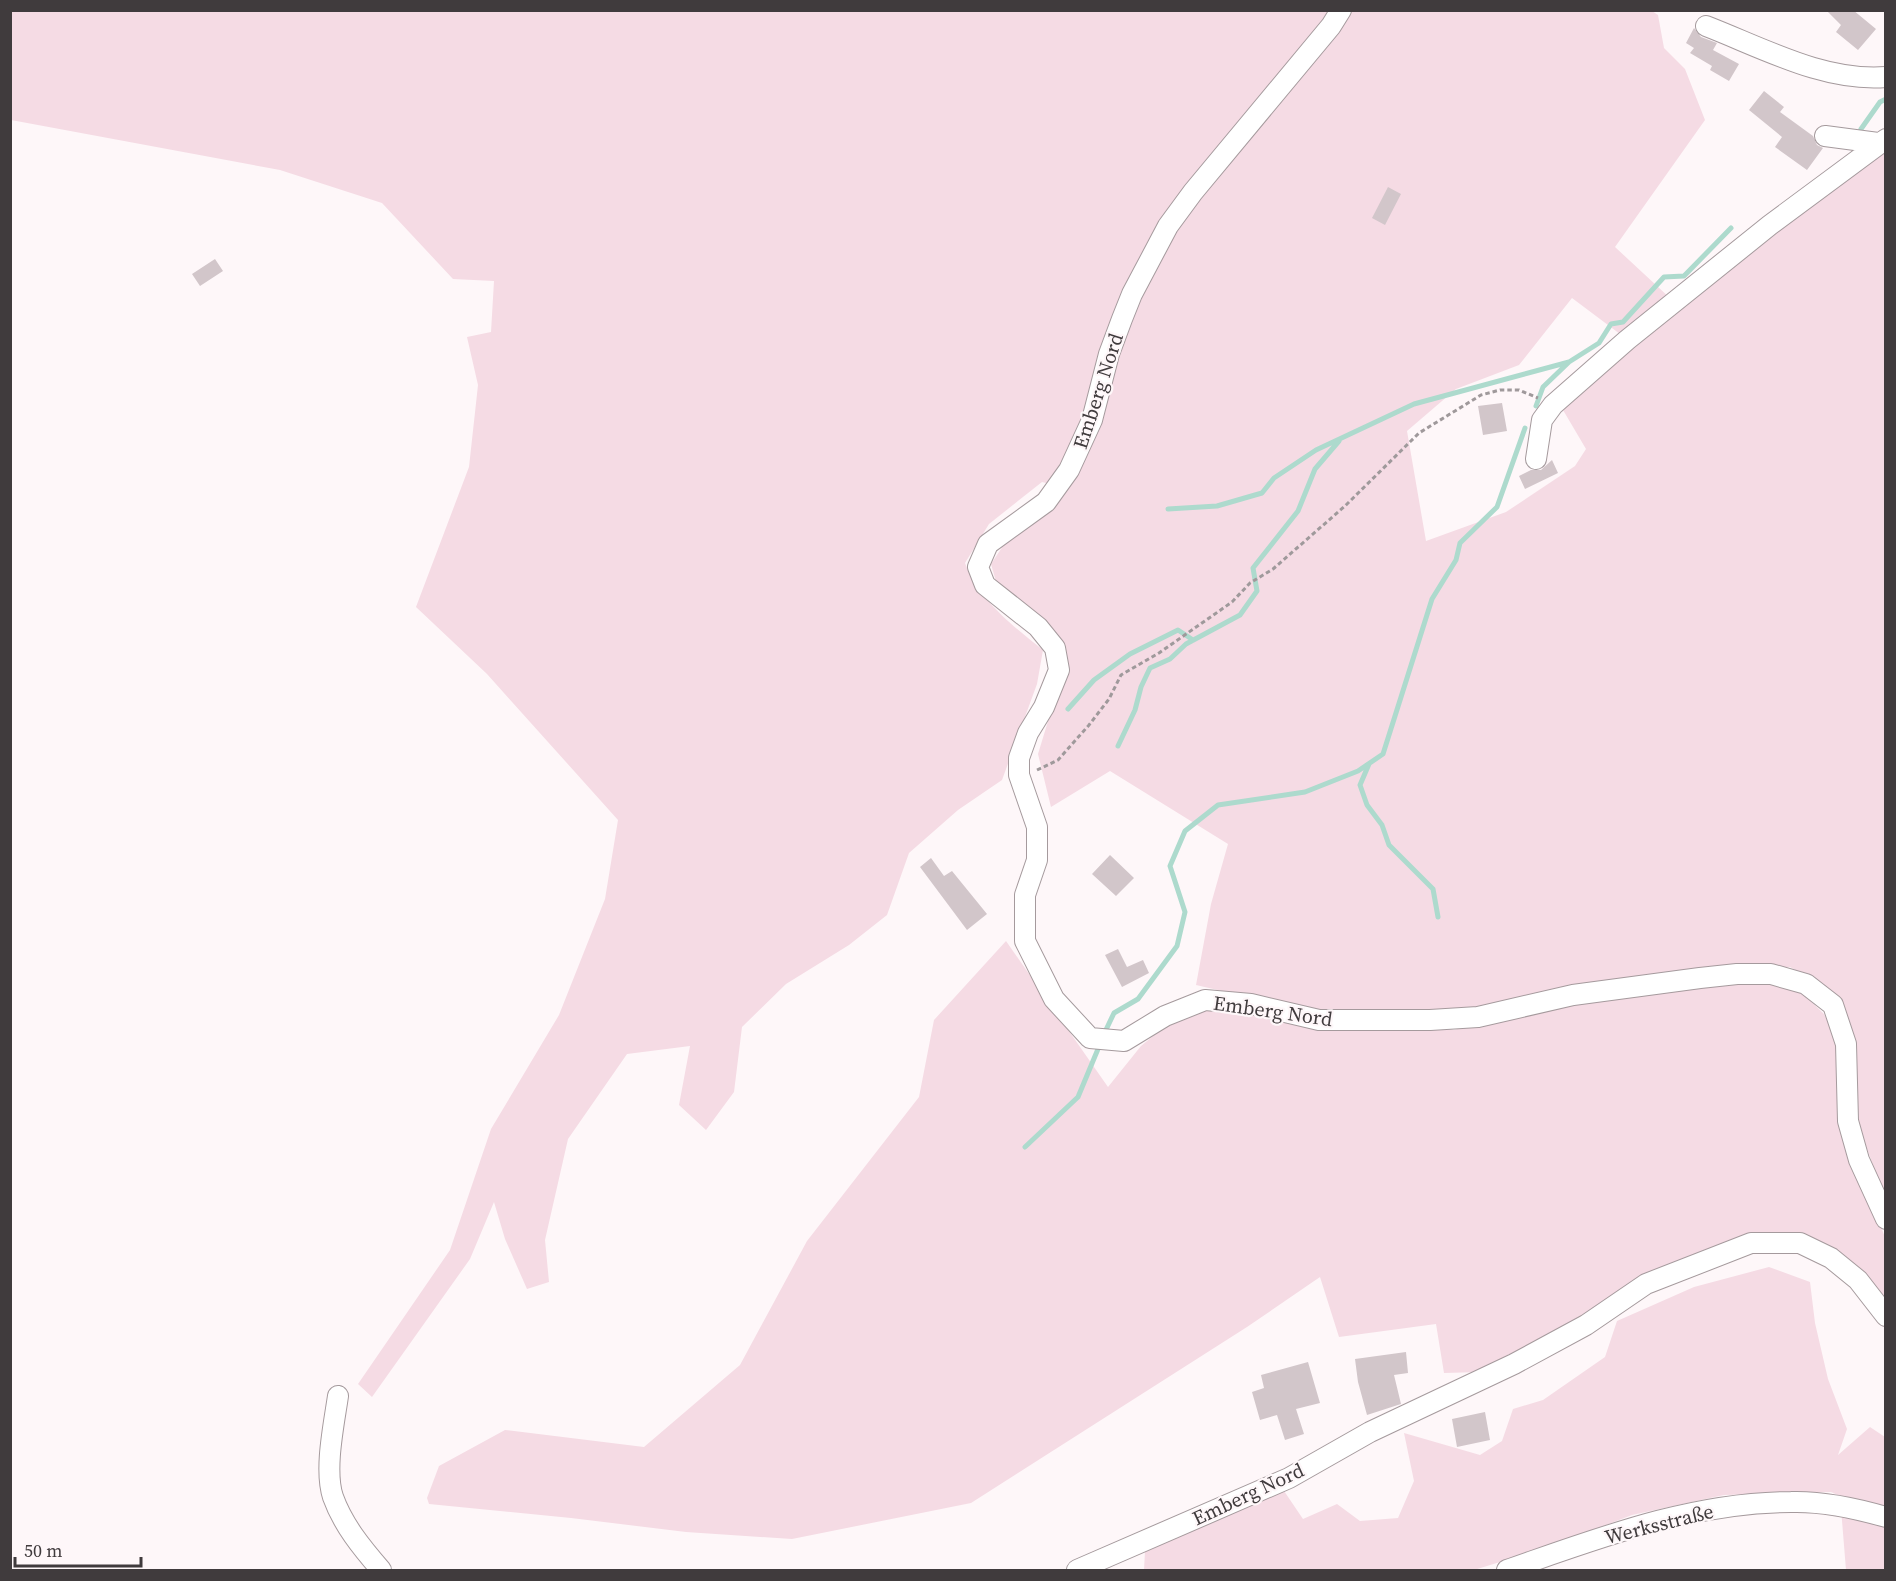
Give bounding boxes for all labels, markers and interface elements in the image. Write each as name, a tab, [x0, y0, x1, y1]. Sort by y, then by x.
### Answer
street label: Emberg Nord	[1066, 329, 1130, 452]
street label: Emberg Nord	[1212, 989, 1335, 1033]
street label: Emberg Nord	[1188, 1456, 1309, 1532]
street label: Werksstraße	[1602, 1497, 1716, 1551]
scale bar	[15, 1530, 141, 1568]
text: 50 m	[24, 1538, 62, 1563]

